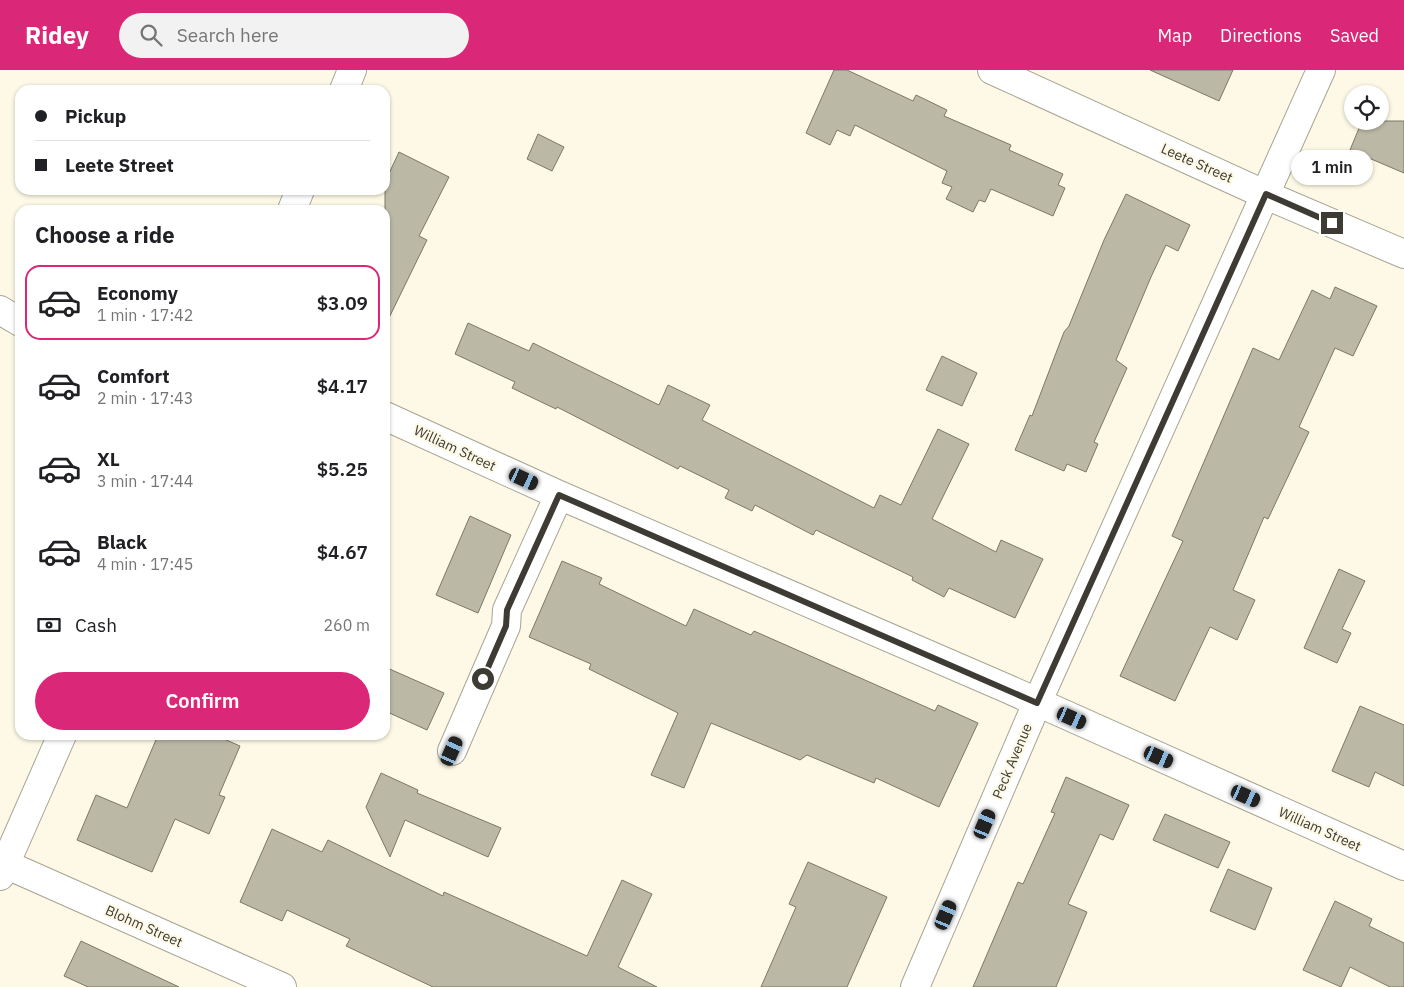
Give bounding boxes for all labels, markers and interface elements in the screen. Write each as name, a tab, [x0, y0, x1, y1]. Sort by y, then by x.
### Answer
search box	[119, 13, 469, 58]
text: Ridey	[25, 19, 89, 51]
icon: search	[137, 21, 165, 49]
text: Search here	[177, 23, 279, 47]
text: Map	[1157, 24, 1192, 47]
text: Directions	[1220, 24, 1302, 47]
text: Saved	[1330, 24, 1379, 47]
map controls	[1344, 85, 1389, 130]
button: locate	[1344, 85, 1389, 130]
text: Pickup	[65, 104, 126, 128]
street label: Leete Street	[1158, 139, 1236, 187]
callout: 1 min	[1291, 150, 1373, 186]
text: Leete Street	[65, 153, 174, 177]
text: 1 min	[1311, 157, 1353, 177]
route end	[1321, 212, 1343, 234]
text: Choose a ride	[35, 220, 175, 249]
icon: car	[37, 280, 82, 325]
text: Economy	[97, 281, 178, 305]
text: $3.09	[317, 291, 368, 315]
text: 1 min · 17:42	[97, 305, 193, 325]
icon: car	[37, 363, 82, 408]
text: Comfort	[97, 364, 170, 388]
text: $4.17	[317, 374, 368, 398]
text: 2 min · 17:43	[97, 388, 193, 408]
street label: William Street	[411, 421, 499, 475]
icon: car	[37, 446, 82, 491]
text: XL	[97, 447, 120, 471]
text: $5.25	[317, 457, 368, 481]
car	[507, 466, 540, 492]
text: 3 min · 17:44	[97, 471, 193, 491]
icon: car	[37, 529, 82, 574]
text: Black	[97, 530, 147, 554]
text: $4.67	[317, 540, 368, 564]
text: 4 min · 17:45	[97, 554, 193, 574]
icon: cash	[35, 611, 63, 639]
text: Cash	[75, 613, 117, 637]
text: 260 m	[323, 615, 370, 635]
route start	[472, 668, 494, 690]
button: Confirm	[35, 672, 370, 730]
car	[1055, 705, 1088, 731]
street label: Peck Avenue	[988, 720, 1036, 802]
car	[439, 734, 464, 768]
car	[1142, 744, 1175, 770]
car	[1229, 783, 1262, 809]
street label: William Street	[1276, 803, 1364, 855]
car	[972, 807, 997, 841]
car	[933, 898, 958, 932]
street label: Blohm Street	[103, 901, 185, 951]

